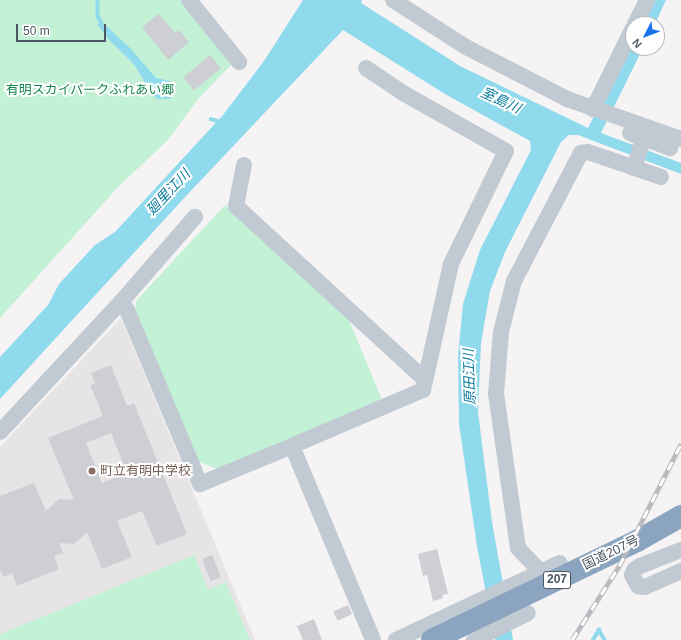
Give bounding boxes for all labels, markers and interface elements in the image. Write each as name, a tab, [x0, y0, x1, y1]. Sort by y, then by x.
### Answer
scale bar	[18, 16, 108, 42]
north arrow	[625, 16, 665, 56]
text: 50 m	[23, 24, 50, 38]
text: N	[630, 36, 644, 50]
park label: 有明スカイパークふれあい郷	[6, 82, 174, 98]
water label: 室島川	[478, 84, 524, 116]
water label: 廻里江川	[143, 166, 193, 218]
water label: 原田江川	[460, 349, 478, 405]
place label: 町立有明中学校	[100, 463, 191, 479]
marker: 町立有明中学校	[87, 466, 97, 476]
street label: 国道207号	[580, 533, 642, 573]
road number: 207	[542, 570, 572, 590]

